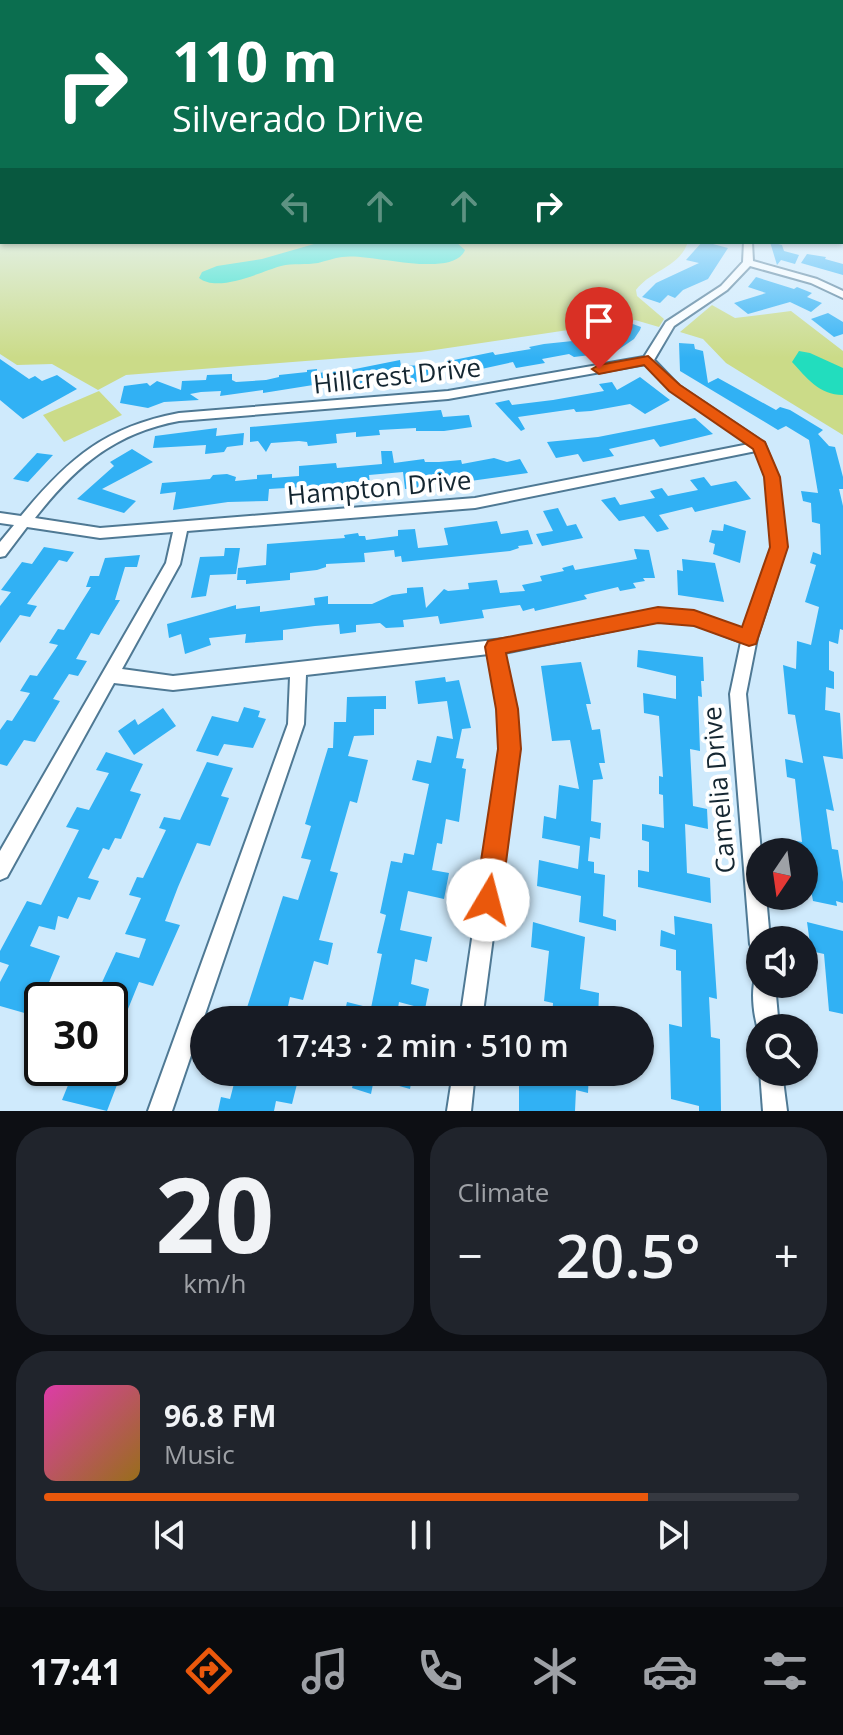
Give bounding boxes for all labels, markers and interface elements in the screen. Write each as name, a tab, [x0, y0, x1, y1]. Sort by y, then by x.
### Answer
text: 110 m	[172, 22, 338, 98]
icon: right	[40, 32, 144, 136]
text: Silverado Drive	[172, 94, 424, 143]
icon: left	[274, 184, 318, 228]
icon: ahead	[358, 184, 402, 228]
icon: ahead	[442, 184, 486, 228]
icon: right	[526, 184, 570, 228]
pin	[565, 287, 633, 369]
icon: arrive	[577, 299, 621, 343]
street label: Hillcrest Drive	[311, 348, 483, 402]
street label: Hampton Drive	[285, 461, 473, 513]
street label: Camelia Drive	[693, 705, 743, 875]
north arrow	[746, 838, 818, 910]
map controls	[746, 838, 818, 1086]
position arrow	[446, 858, 530, 942]
button: sound	[746, 926, 818, 998]
speed limit sign: 30	[24, 982, 128, 1086]
button: search	[746, 1014, 818, 1086]
text: 17:43 · 2 min · 510 m	[275, 1025, 569, 1066]
text: 20	[155, 1142, 274, 1283]
text: Climate	[458, 1174, 549, 1210]
text: 20.5°	[556, 1214, 701, 1296]
text: −	[458, 1225, 483, 1285]
text: +	[774, 1225, 799, 1285]
text: km/h	[183, 1265, 246, 1301]
text: 96.8 FM	[164, 1395, 277, 1436]
text: Music	[164, 1436, 235, 1472]
icon: previous	[148, 1513, 192, 1557]
icon: pause	[399, 1513, 443, 1557]
icon: next	[651, 1513, 695, 1557]
icon: directions	[181, 1643, 237, 1699]
icon: music	[297, 1643, 353, 1699]
icon: phone	[412, 1643, 468, 1699]
icon: climate	[527, 1643, 583, 1699]
icon: car	[642, 1643, 698, 1699]
icon: filters	[757, 1643, 813, 1699]
text: 17:41	[30, 1647, 122, 1696]

